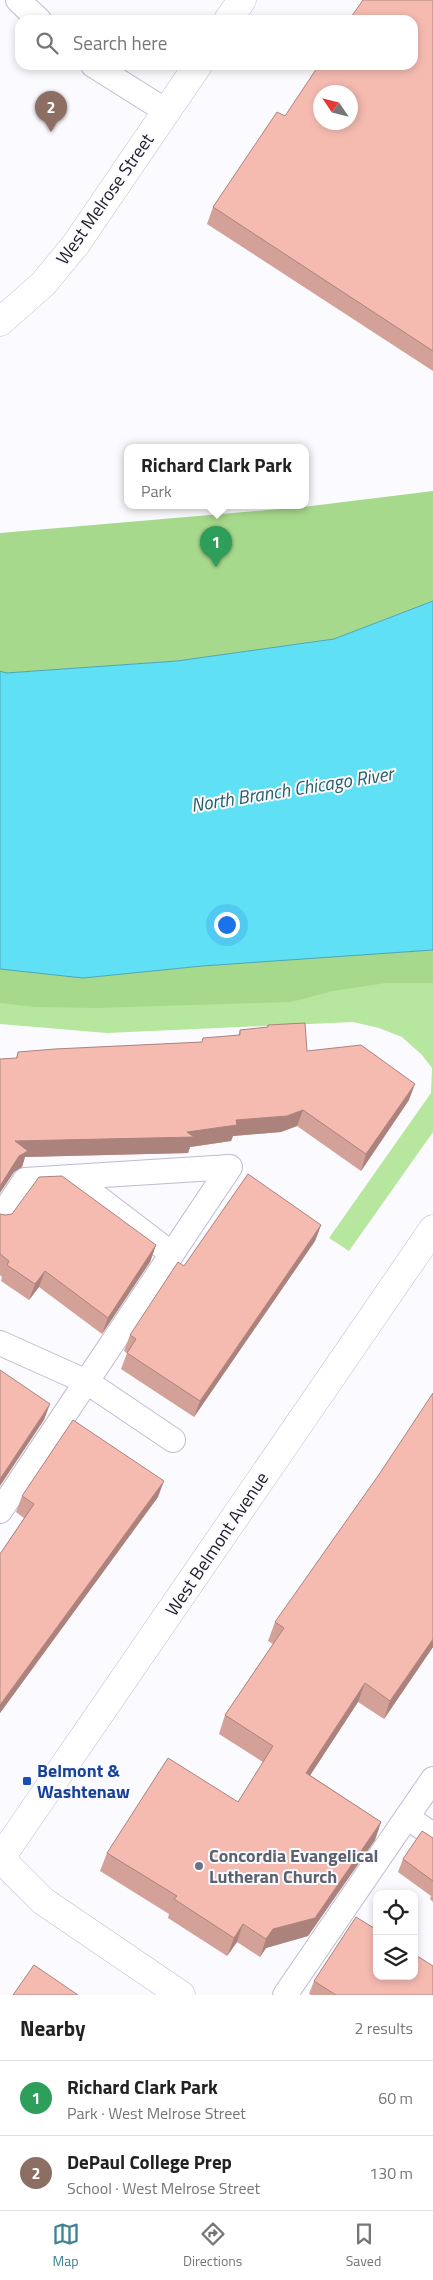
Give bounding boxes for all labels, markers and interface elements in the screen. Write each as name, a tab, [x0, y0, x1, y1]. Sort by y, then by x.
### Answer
search box	[15, 15, 418, 70]
text: Search here	[73, 28, 167, 57]
icon: search	[33, 29, 61, 57]
north arrow	[313, 85, 358, 130]
pin: 2	[35, 91, 67, 132]
street label: West Melrose Street	[49, 127, 160, 270]
popup	[124, 444, 309, 509]
text: Richard Clark Park	[141, 450, 292, 479]
text: Park	[141, 479, 172, 503]
pin: 1	[200, 526, 232, 567]
water label: North Branch Chicago River	[189, 758, 397, 819]
your location	[214, 912, 240, 938]
street label: West Belmont Avenue	[158, 1466, 275, 1621]
place label: Belmont & Washtenaw	[37, 1757, 130, 1805]
marker: Belmont & Washtenaw	[21, 1775, 33, 1787]
place label: Concordia Evangelical Lutheran Church	[209, 1842, 378, 1890]
marker: Concordia Evangelical Lutheran Church	[193, 1860, 205, 1872]
map controls	[373, 1890, 418, 1980]
button: locate	[373, 1890, 418, 1935]
button: layers	[373, 1935, 418, 1980]
text: Nearby	[20, 2012, 85, 2044]
text: 2 results	[354, 2016, 413, 2040]
text: Richard Clark Park	[67, 2072, 218, 2101]
text: 1	[32, 2086, 40, 2110]
text: 60 m	[378, 2086, 413, 2110]
text: Park · West Melrose Street	[67, 2101, 246, 2125]
text: DePaul College Prep	[67, 2147, 232, 2176]
text: 2	[32, 2161, 40, 2185]
text: 130 m	[369, 2161, 413, 2185]
text: School · West Melrose Street	[67, 2176, 260, 2200]
tab: Map	[52, 2220, 80, 2271]
tab: Directions	[183, 2220, 242, 2271]
tab: Saved	[346, 2220, 381, 2271]

